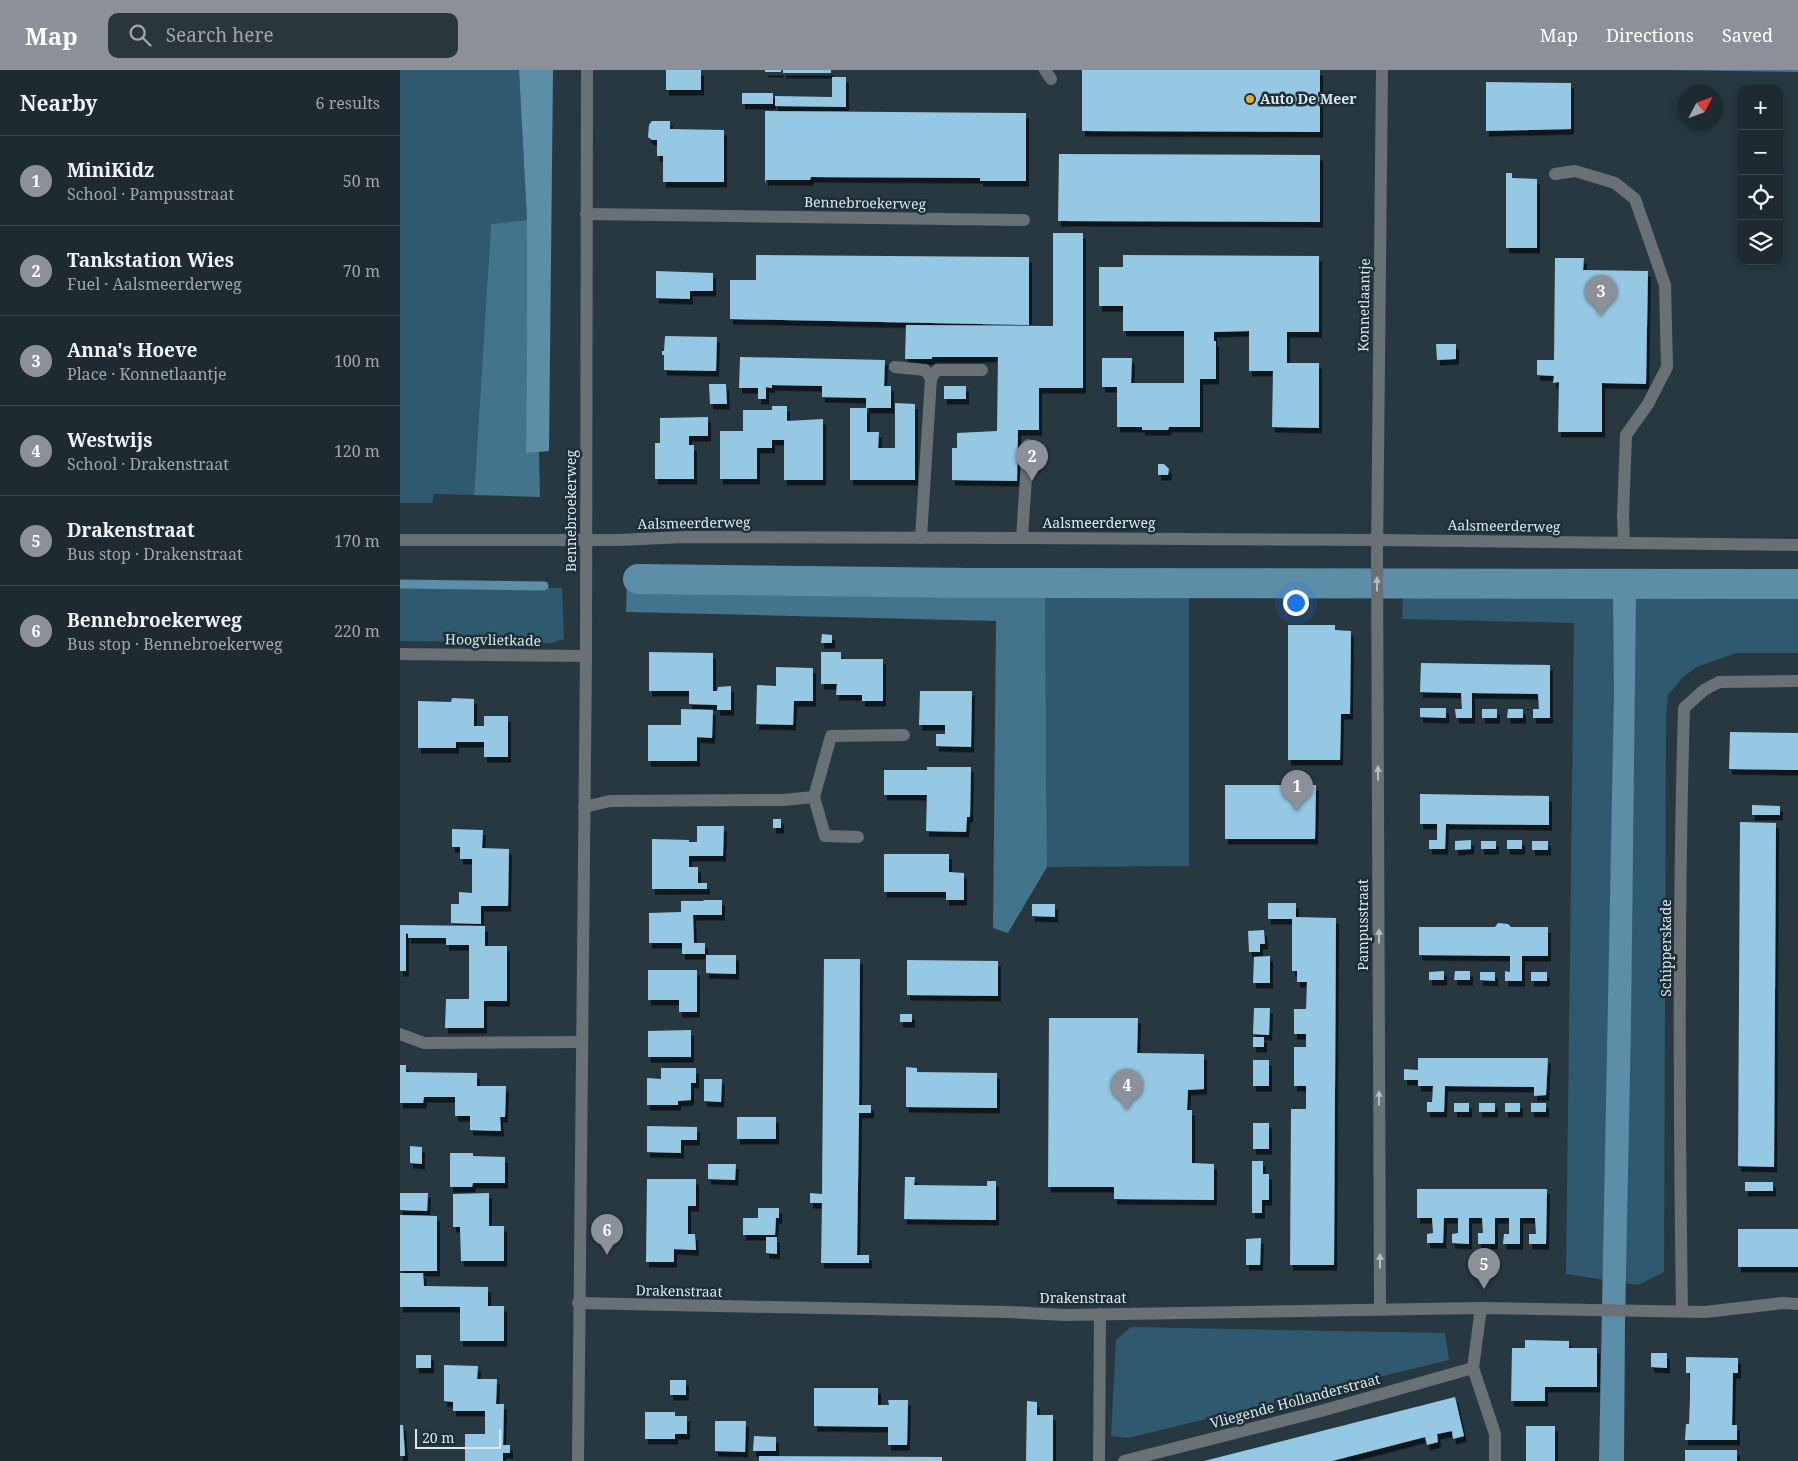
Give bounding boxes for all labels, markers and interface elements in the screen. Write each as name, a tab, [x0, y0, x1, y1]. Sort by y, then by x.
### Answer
search box	[108, 13, 458, 58]
text: Map	[25, 19, 78, 52]
icon: search	[126, 21, 154, 49]
text: Search here	[166, 22, 274, 48]
text: Map	[1540, 23, 1578, 47]
text: Directions	[1606, 23, 1694, 47]
text: Saved	[1722, 23, 1773, 47]
north arrow	[1678, 85, 1723, 130]
map controls	[1738, 85, 1783, 265]
button: +	[1738, 85, 1783, 130]
text: Nearby	[20, 89, 98, 117]
place label: Auto De Meer	[1260, 89, 1357, 108]
text: 6 results	[316, 92, 380, 114]
marker: Auto De Meer	[1244, 93, 1256, 105]
button: −	[1738, 130, 1783, 175]
text: MiniKidz	[67, 157, 154, 183]
text: 1	[31, 170, 41, 192]
text: 50 m	[343, 170, 380, 192]
button: locate	[1738, 175, 1783, 220]
text: School · Pampusstraat	[67, 183, 234, 205]
street label: Bennebroekerweg	[804, 192, 927, 213]
button: layers	[1738, 220, 1783, 265]
text: Tankstation Wies	[67, 247, 234, 273]
street label: Konnetlaantje	[1353, 258, 1374, 352]
text: 2	[31, 260, 41, 282]
text: 70 m	[343, 260, 380, 282]
text: Fuel · Aalsmeerderweg	[67, 273, 242, 295]
pin: 3	[1585, 275, 1617, 316]
text: Anna's Hoeve	[67, 337, 197, 363]
text: 3	[31, 350, 41, 372]
text: 100 m	[334, 350, 380, 372]
text: Place · Konnetlaantje	[67, 363, 227, 385]
text: Westwijs	[67, 427, 152, 453]
text: 4	[31, 440, 41, 462]
text: 120 m	[334, 440, 380, 462]
pin: 2	[1016, 440, 1048, 481]
street label: Bennebroekerweg	[561, 450, 580, 572]
text: School · Drakenstraat	[67, 453, 229, 475]
street label: Aalsmeerderweg	[637, 512, 751, 533]
street label: Aalsmeerderweg	[1043, 513, 1156, 532]
street label: Aalsmeerderweg	[1447, 515, 1561, 536]
text: Drakenstraat	[67, 517, 195, 543]
text: 5	[31, 530, 41, 552]
text: 170 m	[334, 530, 380, 552]
text: Bus stop · Drakenstraat	[67, 543, 243, 565]
one-way arrow	[1373, 576, 1381, 592]
your location	[1283, 590, 1309, 616]
text: Bennebroekerweg	[67, 607, 242, 633]
text: 6	[31, 620, 41, 642]
text: 220 m	[334, 620, 380, 642]
street label: Hoogvlietkade	[445, 629, 541, 650]
text: Bus stop · Bennebroekerweg	[67, 633, 283, 655]
one-way arrow	[1374, 765, 1382, 781]
pin: 1	[1281, 770, 1313, 811]
street label: Pampusstraat	[1353, 879, 1372, 971]
street label: Schipperskade	[1656, 899, 1675, 997]
one-way arrow	[1375, 927, 1383, 943]
pin: 4	[1111, 1069, 1143, 1110]
one-way arrow	[1375, 1090, 1383, 1106]
pin: 6	[591, 1214, 623, 1255]
pin: 5	[1468, 1248, 1500, 1289]
one-way arrow	[1376, 1252, 1384, 1268]
street label: Drakenstraat	[635, 1280, 723, 1301]
street label: Drakenstraat	[1039, 1288, 1127, 1307]
street label: Vliegende Hollanderstraat	[1208, 1369, 1382, 1432]
scale bar	[415, 1426, 501, 1449]
text: 20 m	[422, 1428, 455, 1447]

